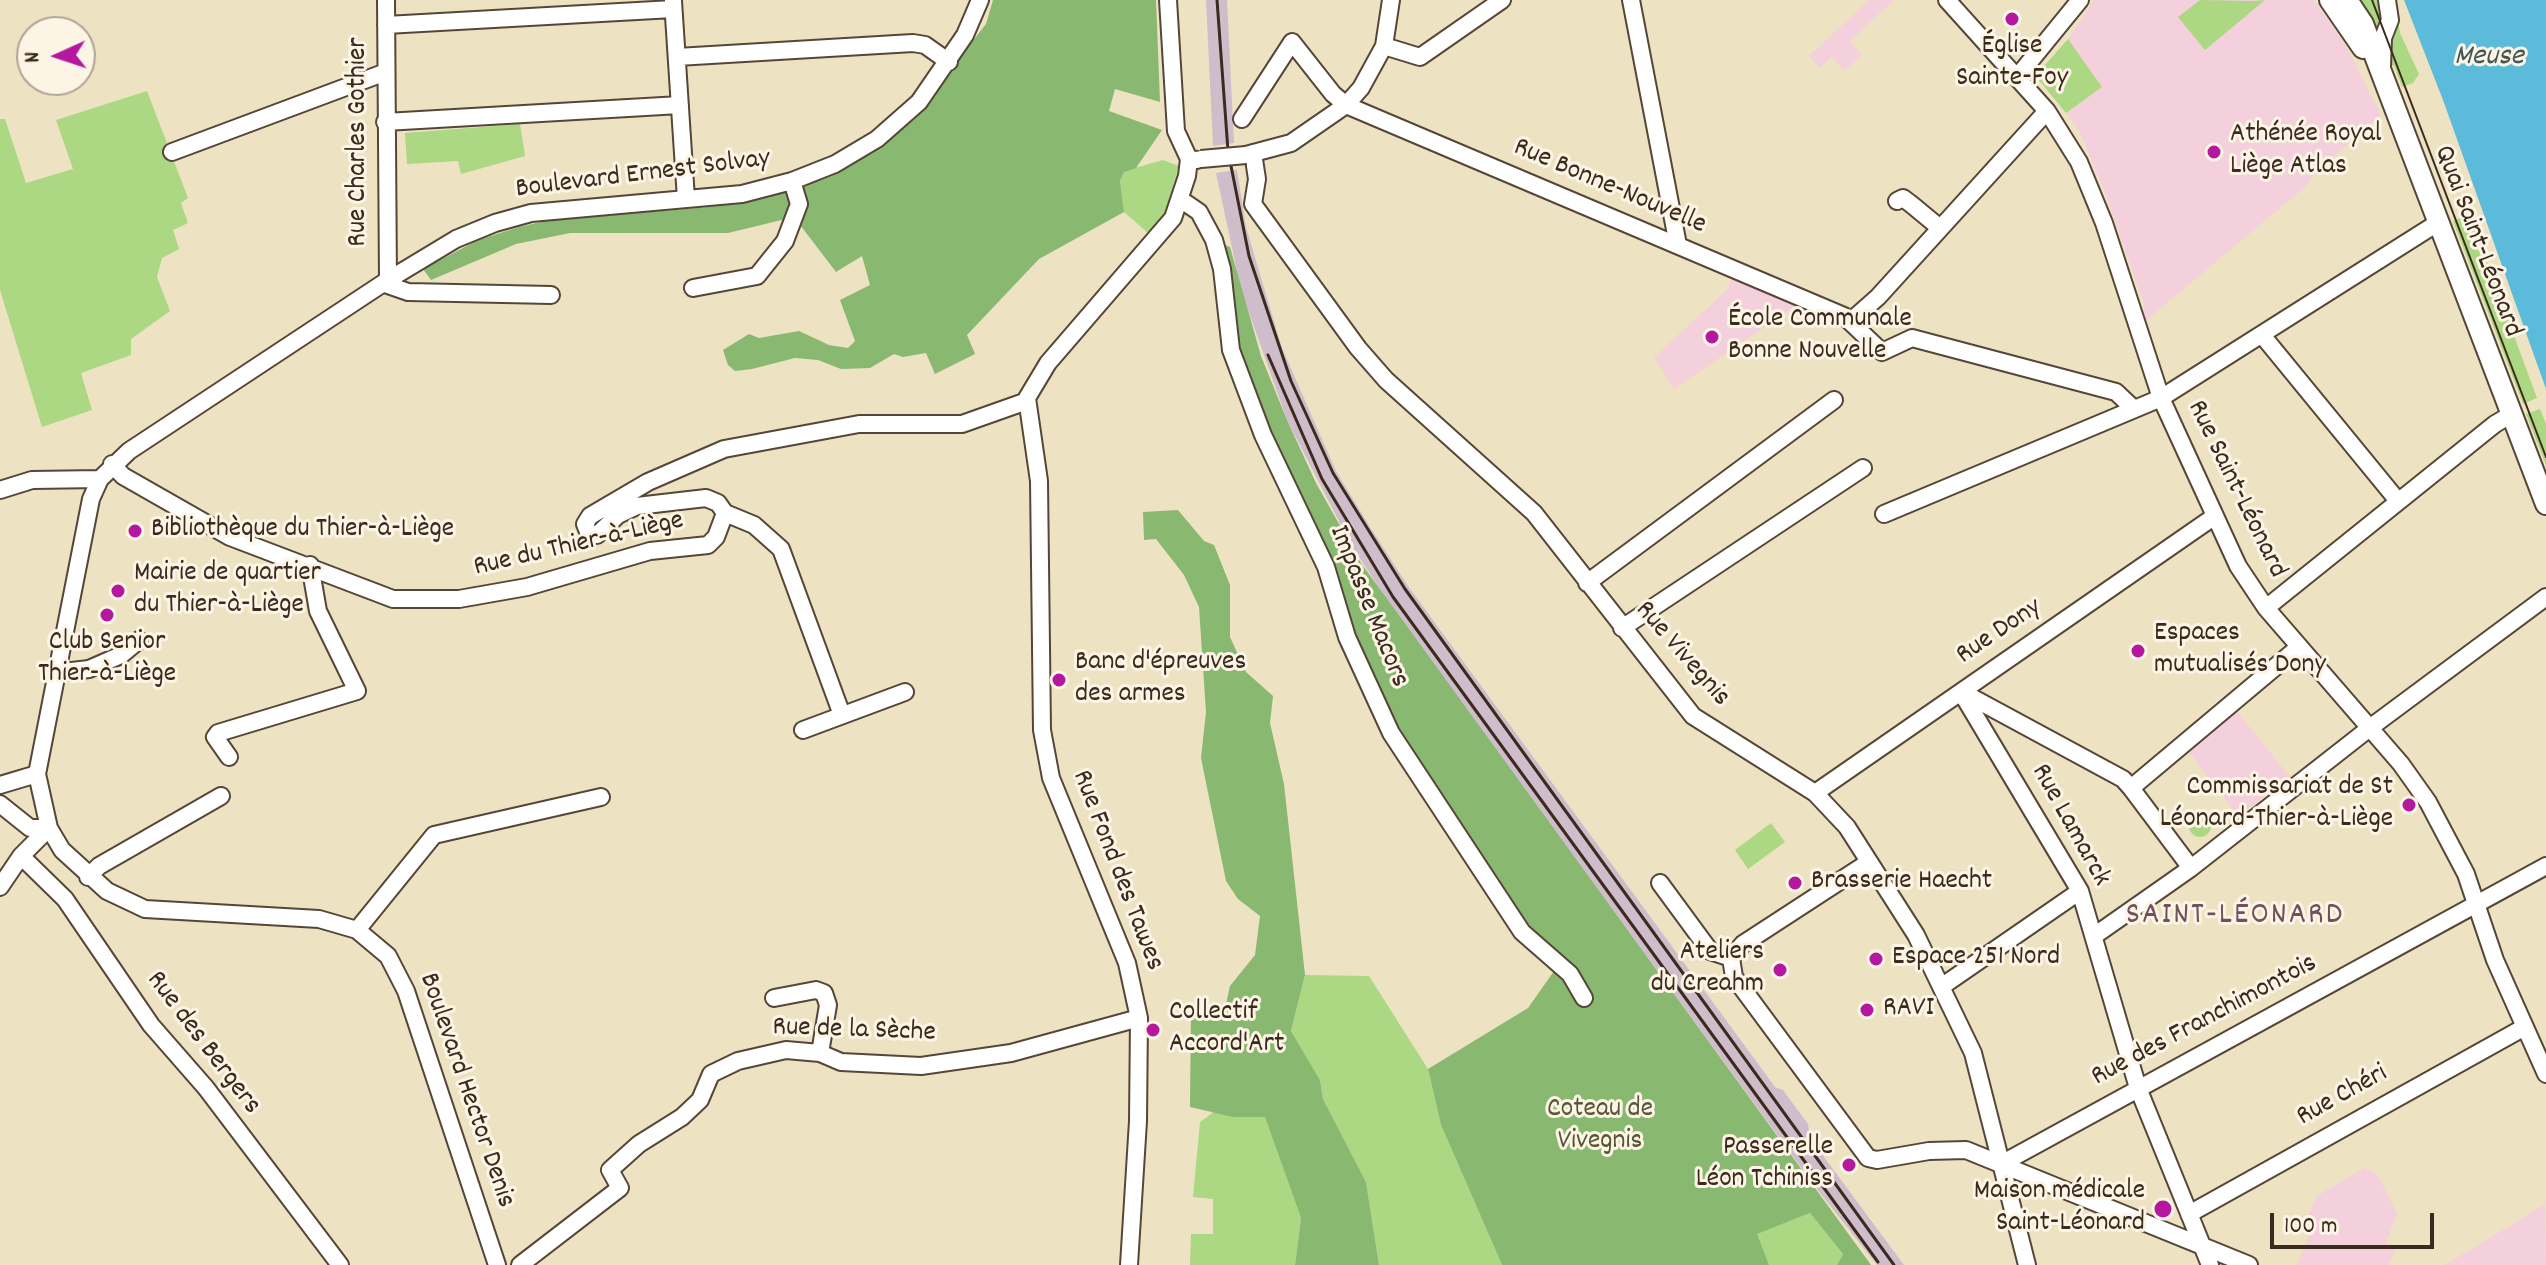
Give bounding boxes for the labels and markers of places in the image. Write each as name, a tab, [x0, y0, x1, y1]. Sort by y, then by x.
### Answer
marker: Église Sainte-Foy	[2003, 10, 2021, 28]
place label: Église Sainte-Foy	[1956, 31, 2068, 97]
place label: Athénée Royal Liège Atlas	[2230, 119, 2381, 185]
marker: Athénée Royal Liège Atlas	[2205, 143, 2223, 161]
place label: École Communale Bonne Nouvelle	[1728, 304, 1912, 370]
marker: École Communale Bonne Nouvelle	[1703, 328, 1721, 346]
place label: Bibliothèque du Thier-à-Liège	[151, 514, 454, 548]
marker: Bibliothèque du Thier-à-Liège	[126, 522, 144, 540]
place label: Mairie de quartier du Thier-à-Liège	[134, 558, 321, 624]
marker: Mairie de quartier du Thier-à-Liège	[109, 582, 127, 600]
marker: Club Senior Thier-à-Liège	[98, 606, 116, 624]
place label: Espaces mutualisés Dony	[2154, 618, 2326, 684]
place label: Club Senior Thier-à-Liège	[38, 627, 176, 693]
marker: Espaces mutualisés Dony	[2129, 642, 2147, 660]
place label: Banc d'épreuves des armes	[1075, 647, 1246, 713]
marker: Banc d'épreuves des armes	[1050, 671, 1068, 689]
place label: Commissariat de St Léonard-Thier-à-Liège	[2160, 772, 2393, 838]
marker: Commissariat de St Léonard-Thier-à-Liège	[2400, 796, 2418, 814]
place label: Brasserie Haecht	[1811, 866, 1992, 900]
marker: Brasserie Haecht	[1786, 874, 1804, 892]
place label: Ateliers du Creahm	[1651, 937, 1764, 1003]
place label: Espace 251 Nord	[1892, 942, 2060, 976]
marker: Espace 251 Nord	[1867, 950, 1885, 968]
marker: Ateliers du Creahm	[1771, 961, 1789, 979]
place label: RAVI	[1883, 993, 1934, 1027]
place label: Collectif Accord'Art	[1169, 997, 1284, 1063]
marker: RAVI	[1858, 1001, 1876, 1019]
marker: Collectif Accord'Art	[1144, 1021, 1162, 1039]
place label: Passerelle Léon Tchiniss	[1696, 1132, 1833, 1198]
marker: Passerelle Léon Tchiniss	[1840, 1156, 1858, 1174]
place label: Maison médicale Saint-Léonard	[1974, 1176, 2145, 1242]
marker: Maison médicale Saint-Léonard	[2152, 1198, 2174, 1220]

